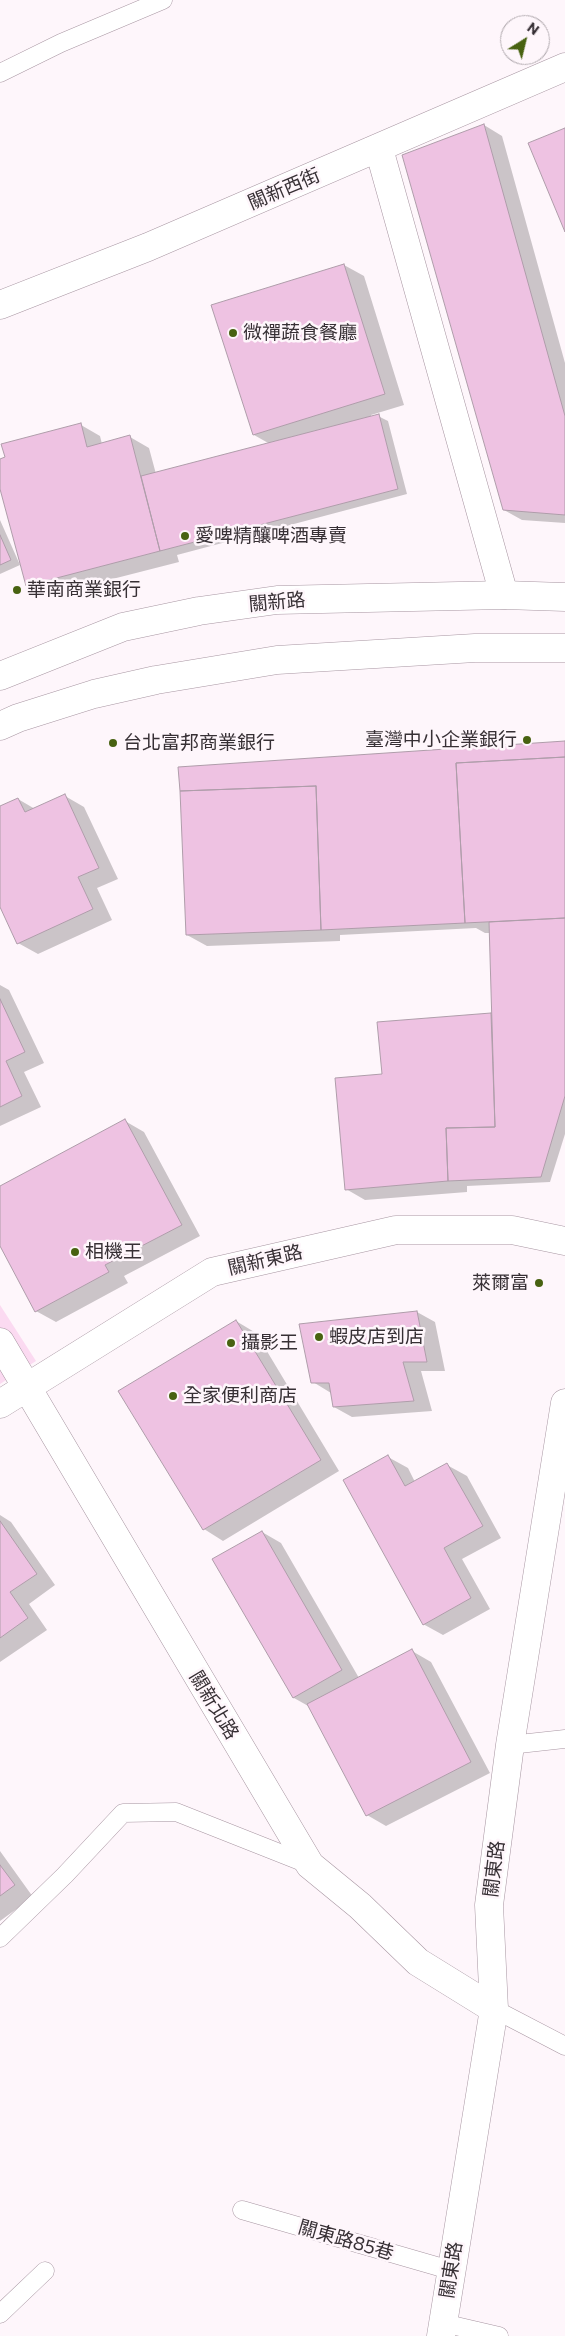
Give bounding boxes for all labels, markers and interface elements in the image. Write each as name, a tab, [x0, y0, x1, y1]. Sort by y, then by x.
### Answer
north arrow	[500, 15, 550, 65]
text: N	[524, 18, 543, 38]
street label: 關新西街	[245, 164, 323, 214]
place label: 微禪蔬食餐廳	[243, 322, 357, 344]
marker: 微禪蔬食餐廳	[227, 327, 239, 339]
place label: 愛啤精釀啤酒專賣	[195, 525, 347, 547]
marker: 愛啤精釀啤酒專賣	[179, 530, 191, 542]
place label: 華南商業銀行	[27, 579, 141, 601]
marker: 華南商業銀行	[11, 584, 23, 596]
street label: 關新路	[248, 588, 306, 616]
place label: 臺灣中小企業銀行	[365, 729, 517, 751]
place label: 台北富邦商業銀行	[123, 732, 275, 754]
marker: 臺灣中小企業銀行	[521, 734, 533, 746]
marker: 台北富邦商業銀行	[107, 737, 119, 749]
street label: 關新東路	[225, 1240, 305, 1280]
place label: 相機王	[85, 1241, 142, 1263]
marker: 相機王	[69, 1246, 81, 1258]
place label: 萊爾富	[472, 1272, 529, 1294]
marker: 萊爾富	[533, 1277, 545, 1289]
place label: 蝦皮店到店	[329, 1326, 424, 1348]
marker: 蝦皮店到店	[313, 1331, 325, 1343]
place label: 攝影王	[241, 1332, 298, 1354]
marker: 攝影王	[225, 1337, 237, 1349]
place label: 全家便利商店	[183, 1385, 297, 1407]
marker: 全家便利商店	[167, 1390, 179, 1402]
street label: 關新北路	[185, 1667, 243, 1743]
street label: 關東路	[479, 1839, 509, 1899]
street label: 關東路85巷	[296, 2215, 396, 2265]
street label: 關東路	[435, 2240, 467, 2300]

